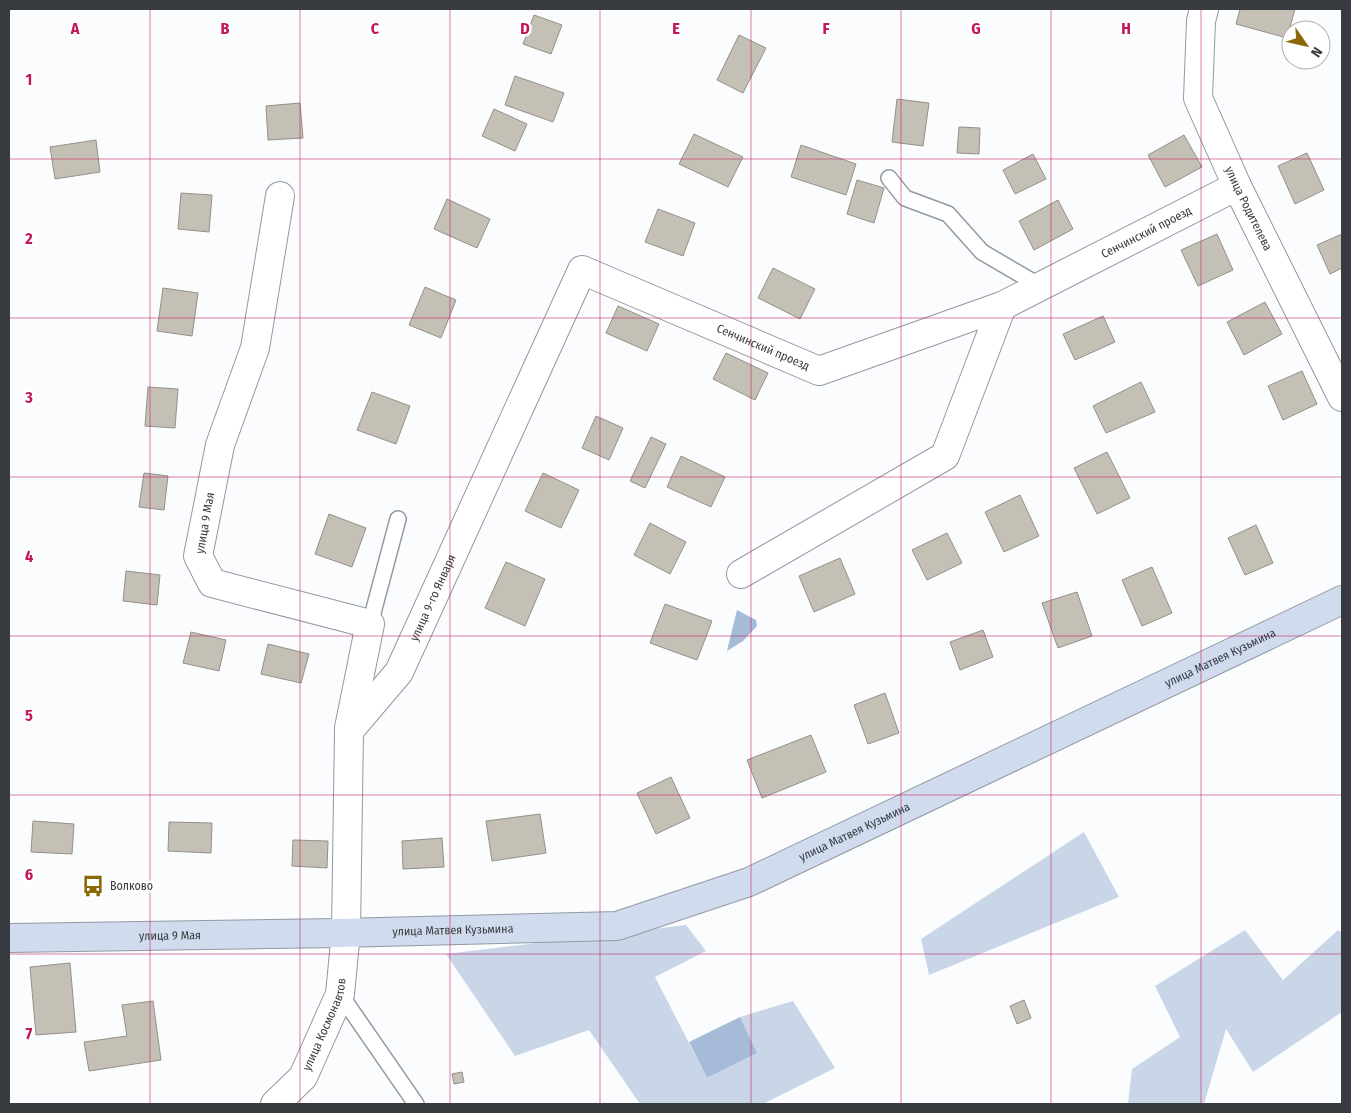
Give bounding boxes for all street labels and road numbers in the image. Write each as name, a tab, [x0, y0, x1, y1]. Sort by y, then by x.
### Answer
street label: улица Родителева	[1222, 164, 1275, 253]
street label: Сенчинский проезд	[1099, 203, 1194, 261]
street label: Сенчинский проезд	[715, 321, 812, 373]
street label: улица 9 Мая	[193, 491, 217, 555]
street label: улица 9-го Января	[407, 552, 459, 643]
street label: улица Матвея Кузьмина	[1162, 626, 1278, 690]
street label: улица Матвея Кузьмина	[797, 799, 912, 864]
street label: улица Матвея Кузьмина	[392, 922, 514, 939]
street label: улица 9 Мая	[139, 928, 201, 943]
street label: улица Космонавтов	[300, 978, 348, 1073]

